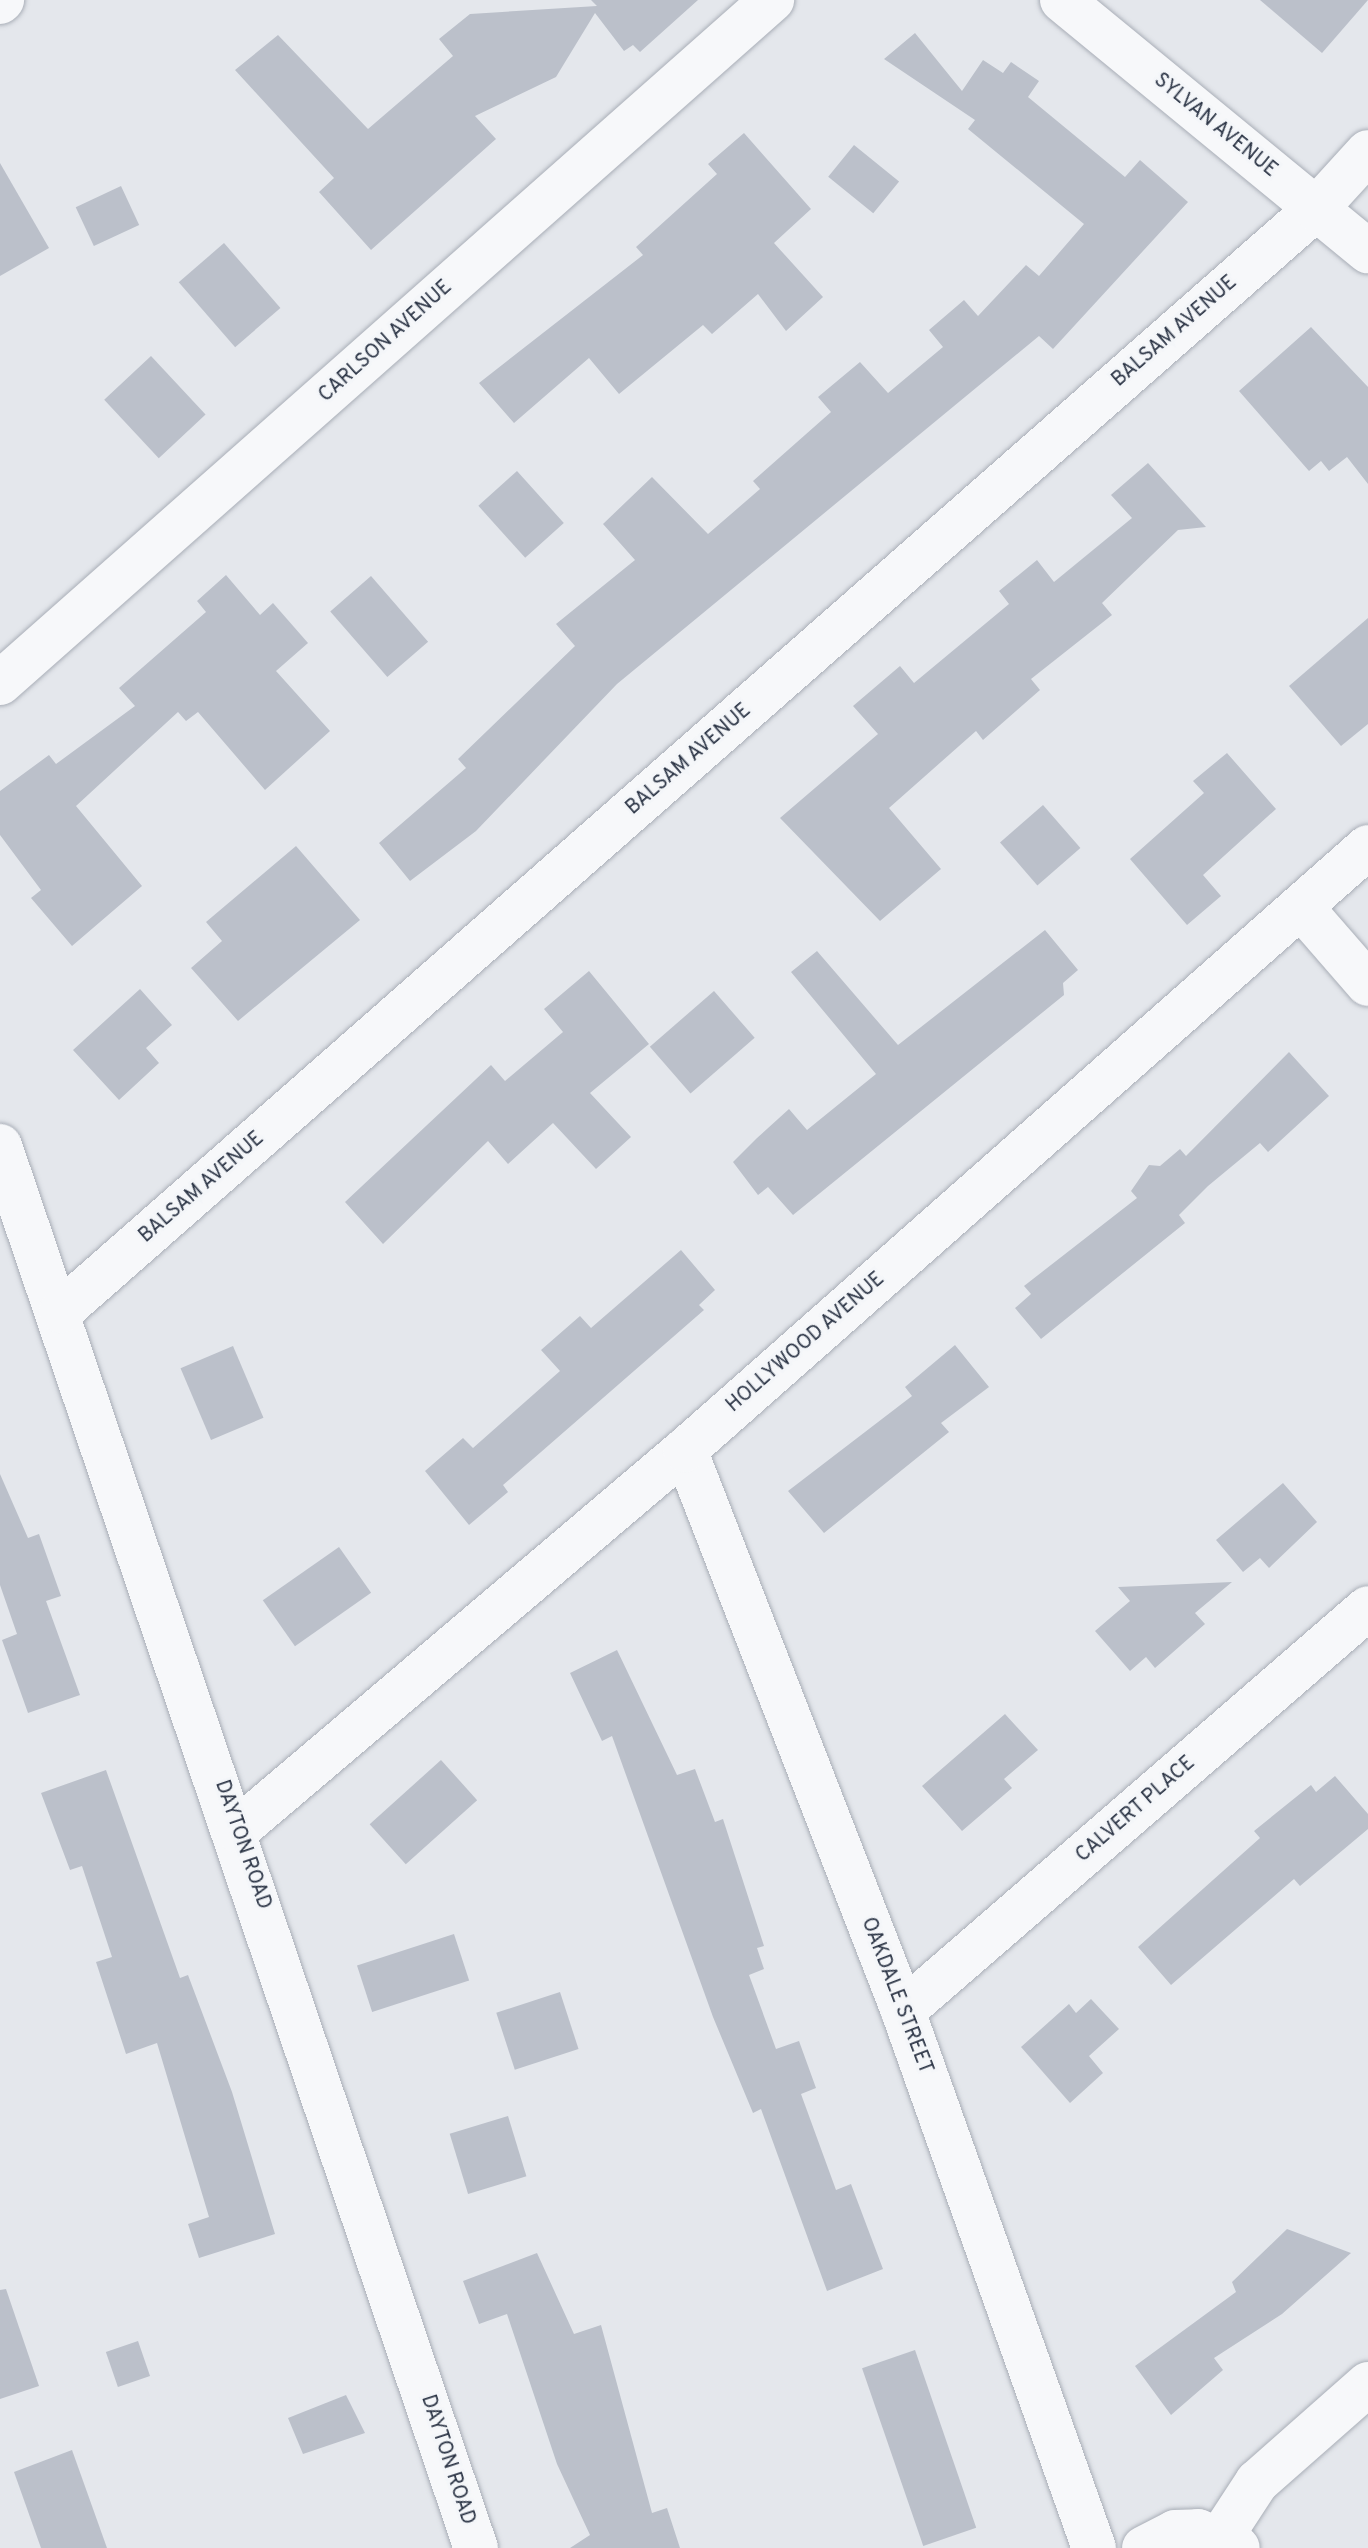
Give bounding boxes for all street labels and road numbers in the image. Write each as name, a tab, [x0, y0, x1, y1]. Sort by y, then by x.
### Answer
street label: SYLVAN AVENUE	[1148, 69, 1282, 183]
street label: BALSAM AVENUE	[1107, 271, 1243, 393]
street label: CARLSON AVENUE	[314, 276, 458, 408]
street label: BALSAM AVENUE	[621, 699, 757, 821]
street label: BALSAM AVENUE	[134, 1127, 270, 1249]
street label: HOLLYWOOD AVENUE	[722, 1268, 890, 1418]
street label: CALVERT PLACE	[1071, 1752, 1201, 1868]
street label: DAYTON ROAD	[209, 1777, 275, 1913]
street label: OAKDALE STREET	[855, 1914, 937, 2078]
street label: DAYTON ROAD	[415, 2392, 479, 2528]

